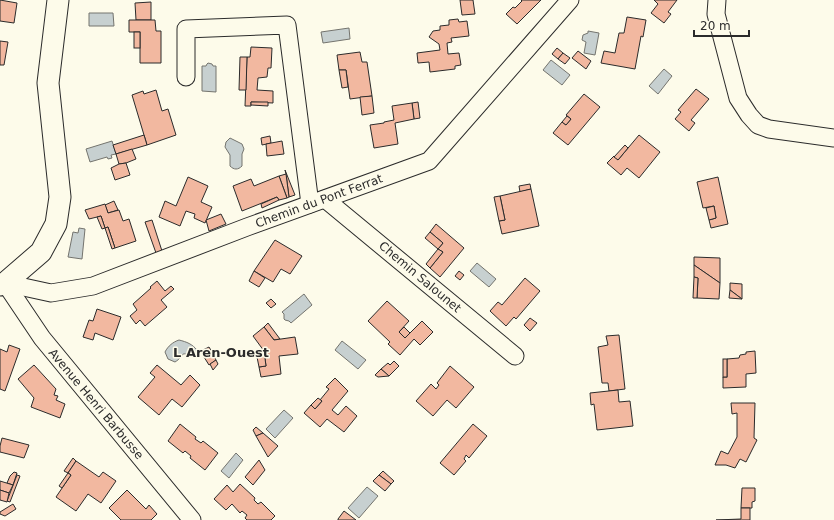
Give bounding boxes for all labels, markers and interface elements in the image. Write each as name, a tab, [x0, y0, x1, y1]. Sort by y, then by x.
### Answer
scale bar	[694, 12, 749, 38]
text: 20 m	[700, 19, 731, 33]
street label: Chemin du Pont Ferrat	[253, 171, 385, 231]
street label: Chemin Salounet	[376, 239, 464, 316]
district label: L Aren-Ouest	[173, 345, 269, 360]
street label: Avenue Henri Barbusse	[46, 346, 146, 462]

